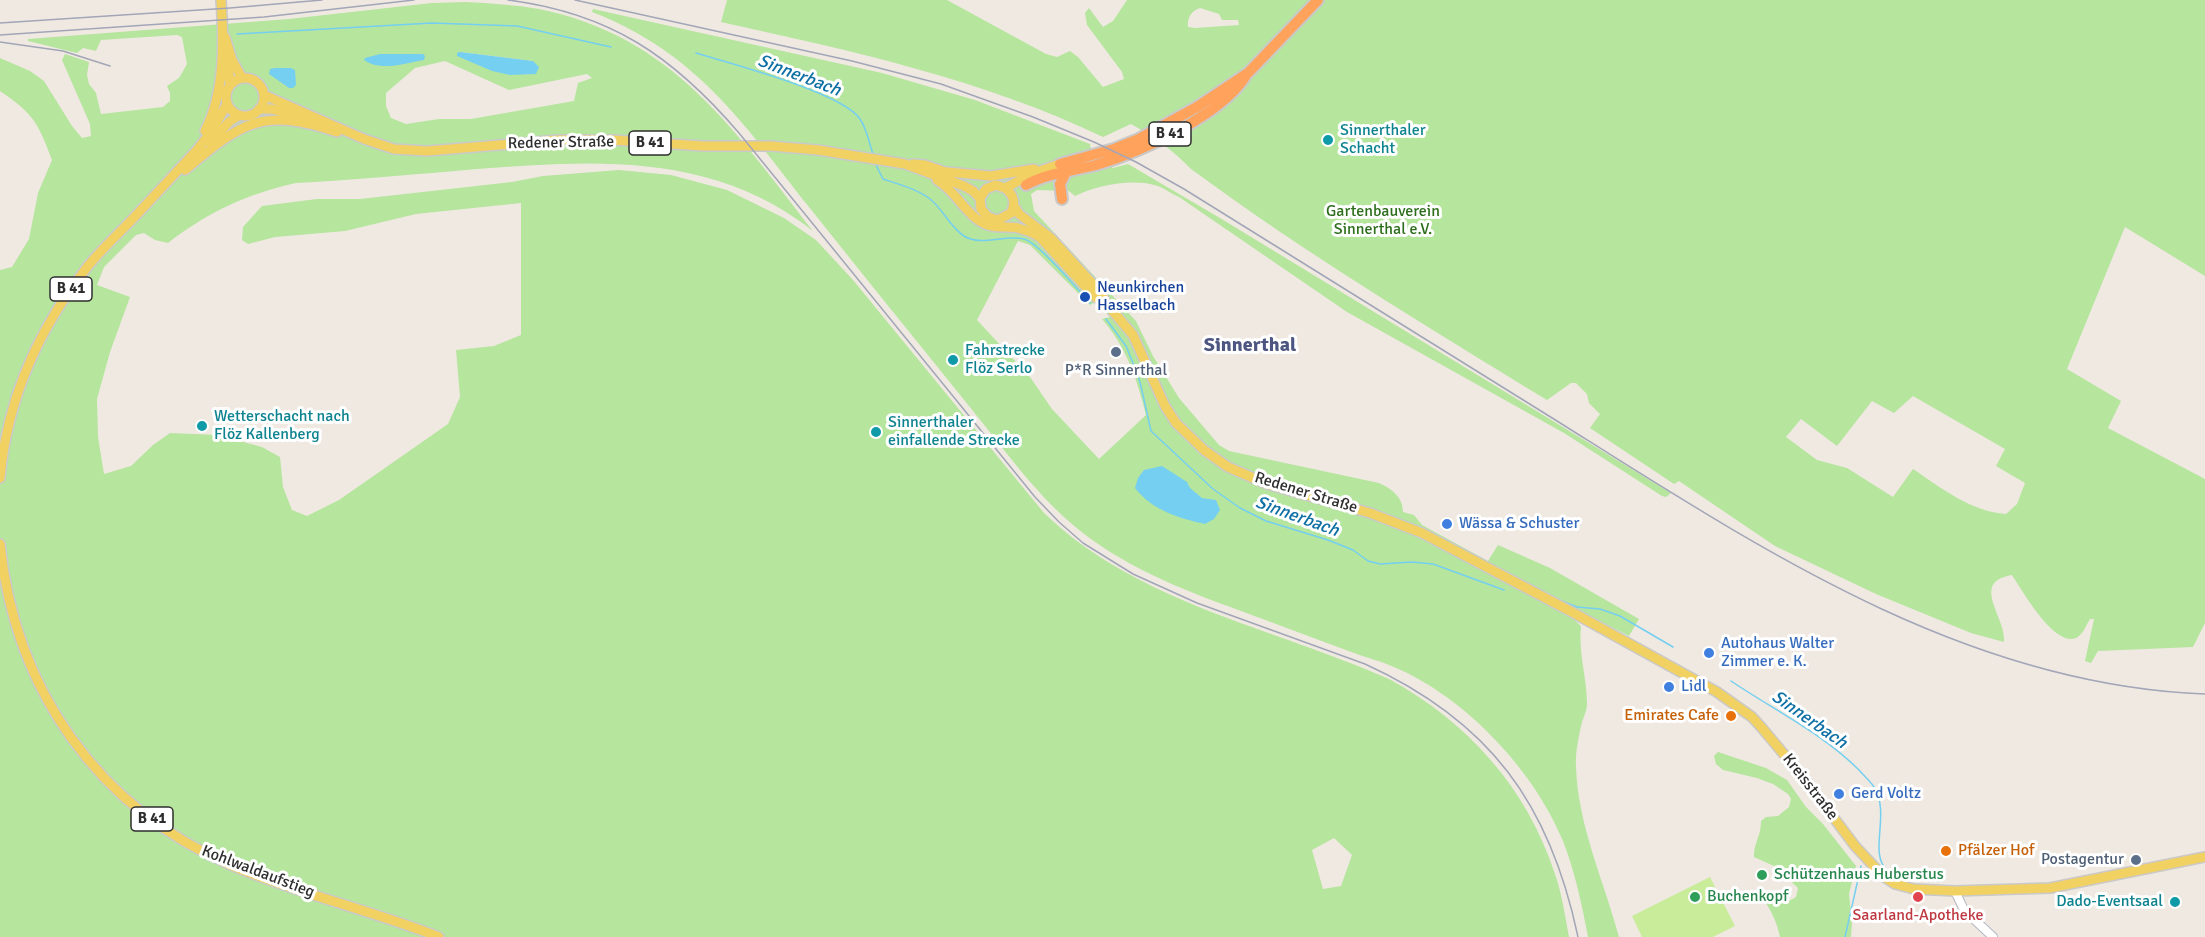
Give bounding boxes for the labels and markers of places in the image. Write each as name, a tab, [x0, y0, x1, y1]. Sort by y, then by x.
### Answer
place label: Sinnerthaler Schacht	[1340, 121, 1426, 159]
marker: Sinnerthaler Schacht	[1321, 133, 1335, 147]
place label: Neunkirchen Hasselbach	[1097, 278, 1184, 316]
marker: Neunkirchen Hasselbach	[1078, 290, 1092, 304]
place label: Fahrstrecke Flöz Serlo	[965, 341, 1045, 379]
marker: P*R Sinnerthal	[1109, 345, 1123, 359]
marker: Fahrstrecke Flöz Serlo	[946, 353, 960, 367]
place label: P*R Sinnerthal	[1065, 361, 1167, 381]
place label: Wetterschacht nach Flöz Kallenberg	[214, 407, 350, 445]
place label: Sinnerthaler einfallende Strecke	[888, 413, 1020, 451]
marker: Wetterschacht nach Flöz Kallenberg	[195, 419, 209, 433]
marker: Sinnerthaler einfallende Strecke	[869, 425, 883, 439]
place label: Wässa & Schuster	[1459, 514, 1579, 534]
marker: Wässa & Schuster	[1440, 517, 1454, 531]
place label: Autohaus Walter Zimmer e. K.	[1721, 634, 1834, 672]
marker: Autohaus Walter Zimmer e. K.	[1702, 646, 1716, 660]
place label: Lidl	[1681, 677, 1707, 697]
marker: Lidl	[1662, 680, 1676, 694]
place label: Emirates Cafe	[1624, 706, 1719, 726]
marker: Emirates Cafe	[1724, 709, 1738, 723]
place label: Gerd Voltz	[1851, 784, 1921, 804]
marker: Gerd Voltz	[1832, 787, 1846, 801]
place label: Pfälzer Hof	[1958, 841, 2034, 861]
marker: Pfälzer Hof	[1939, 844, 1953, 858]
place label: Postagentur	[2041, 850, 2124, 870]
marker: Postagentur	[2129, 853, 2143, 867]
place label: Schützenhaus Huberstus	[1774, 865, 1944, 885]
marker: Schützenhaus Huberstus	[1755, 868, 1769, 882]
place label: Buchenkopf	[1707, 887, 1788, 907]
marker: Buchenkopf	[1688, 890, 1702, 904]
marker: Saarland-Apotheke	[1911, 890, 1925, 904]
place label: Dado-Eventsaal	[2056, 892, 2163, 912]
marker: Dado-Eventsaal	[2168, 895, 2182, 909]
place label: Saarland-Apotheke	[1852, 906, 1984, 926]

